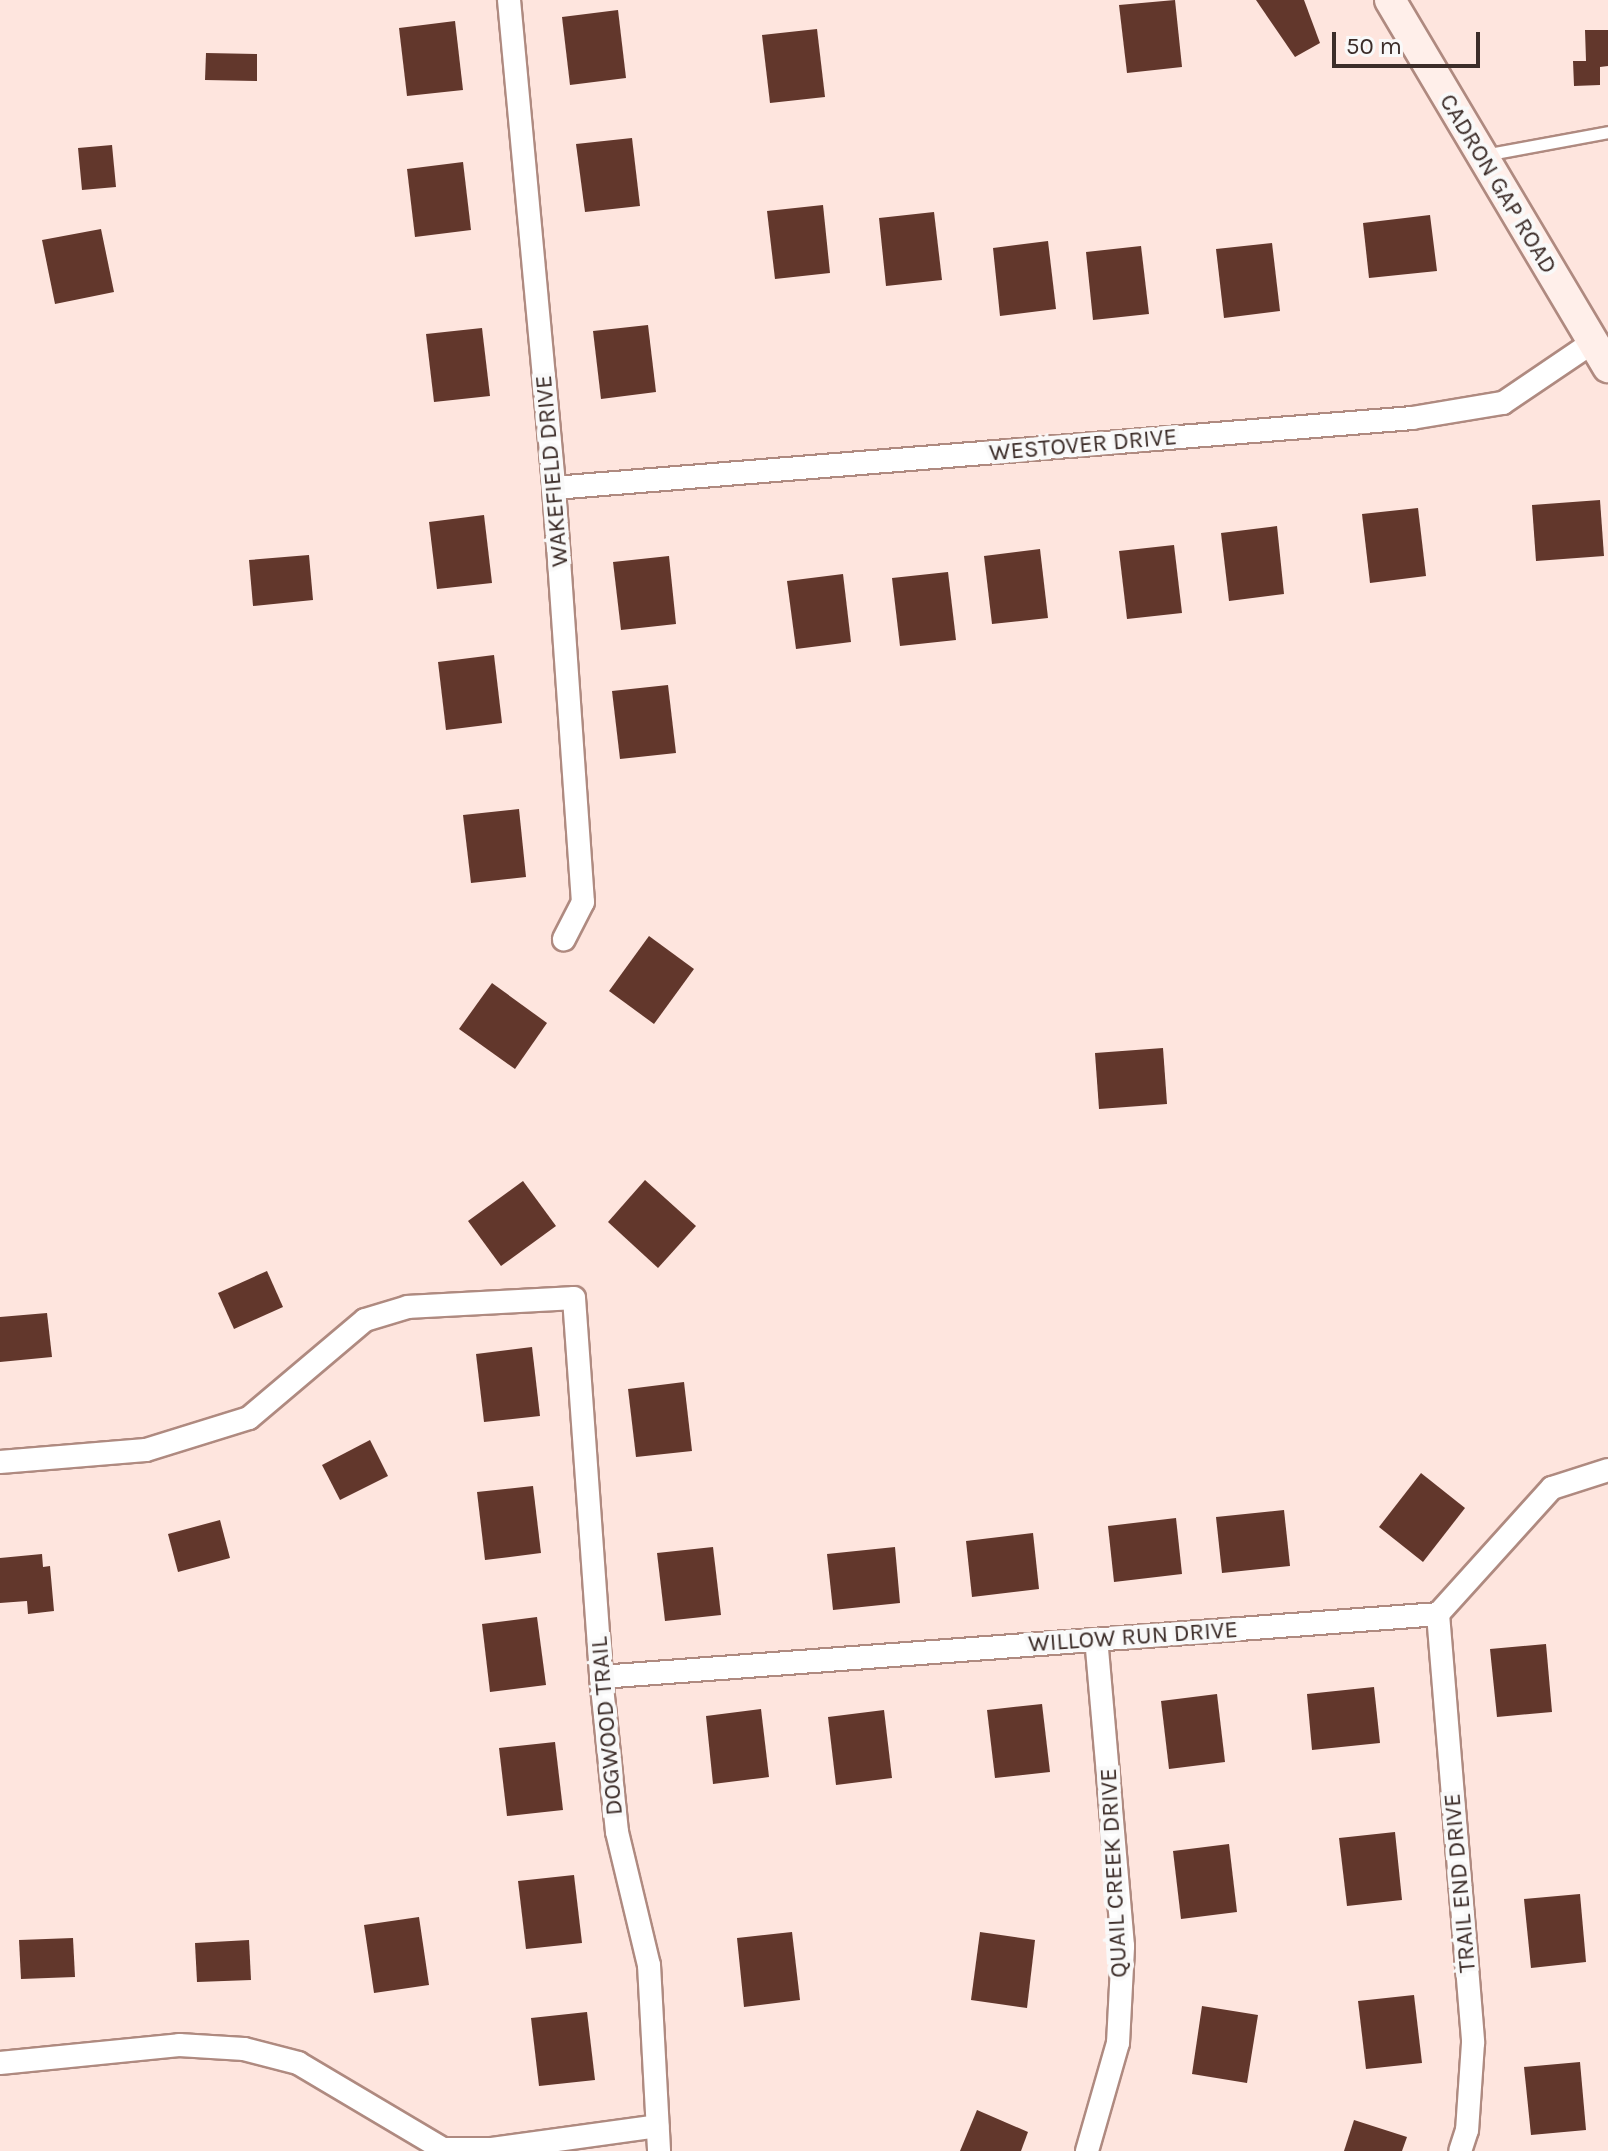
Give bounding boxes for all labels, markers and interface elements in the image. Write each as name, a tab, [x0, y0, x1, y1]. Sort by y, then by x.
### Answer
scale bar	[1336, 16, 1484, 66]
text: 50 m	[1346, 32, 1402, 60]
street label: CADRON GAP ROAD	[1433, 89, 1563, 279]
street label: WAKEFIELD DRIVE	[529, 374, 575, 568]
street label: WESTOVER DRIVE	[988, 422, 1178, 468]
street label: WILLOW RUN DRIVE	[1027, 1615, 1239, 1659]
street label: DOGWOOD TRAIL	[585, 1635, 629, 1817]
street label: QUAIL CREEK DRIVE	[1094, 1768, 1134, 1978]
street label: TRAIL END DRIVE	[1438, 1792, 1482, 1974]

